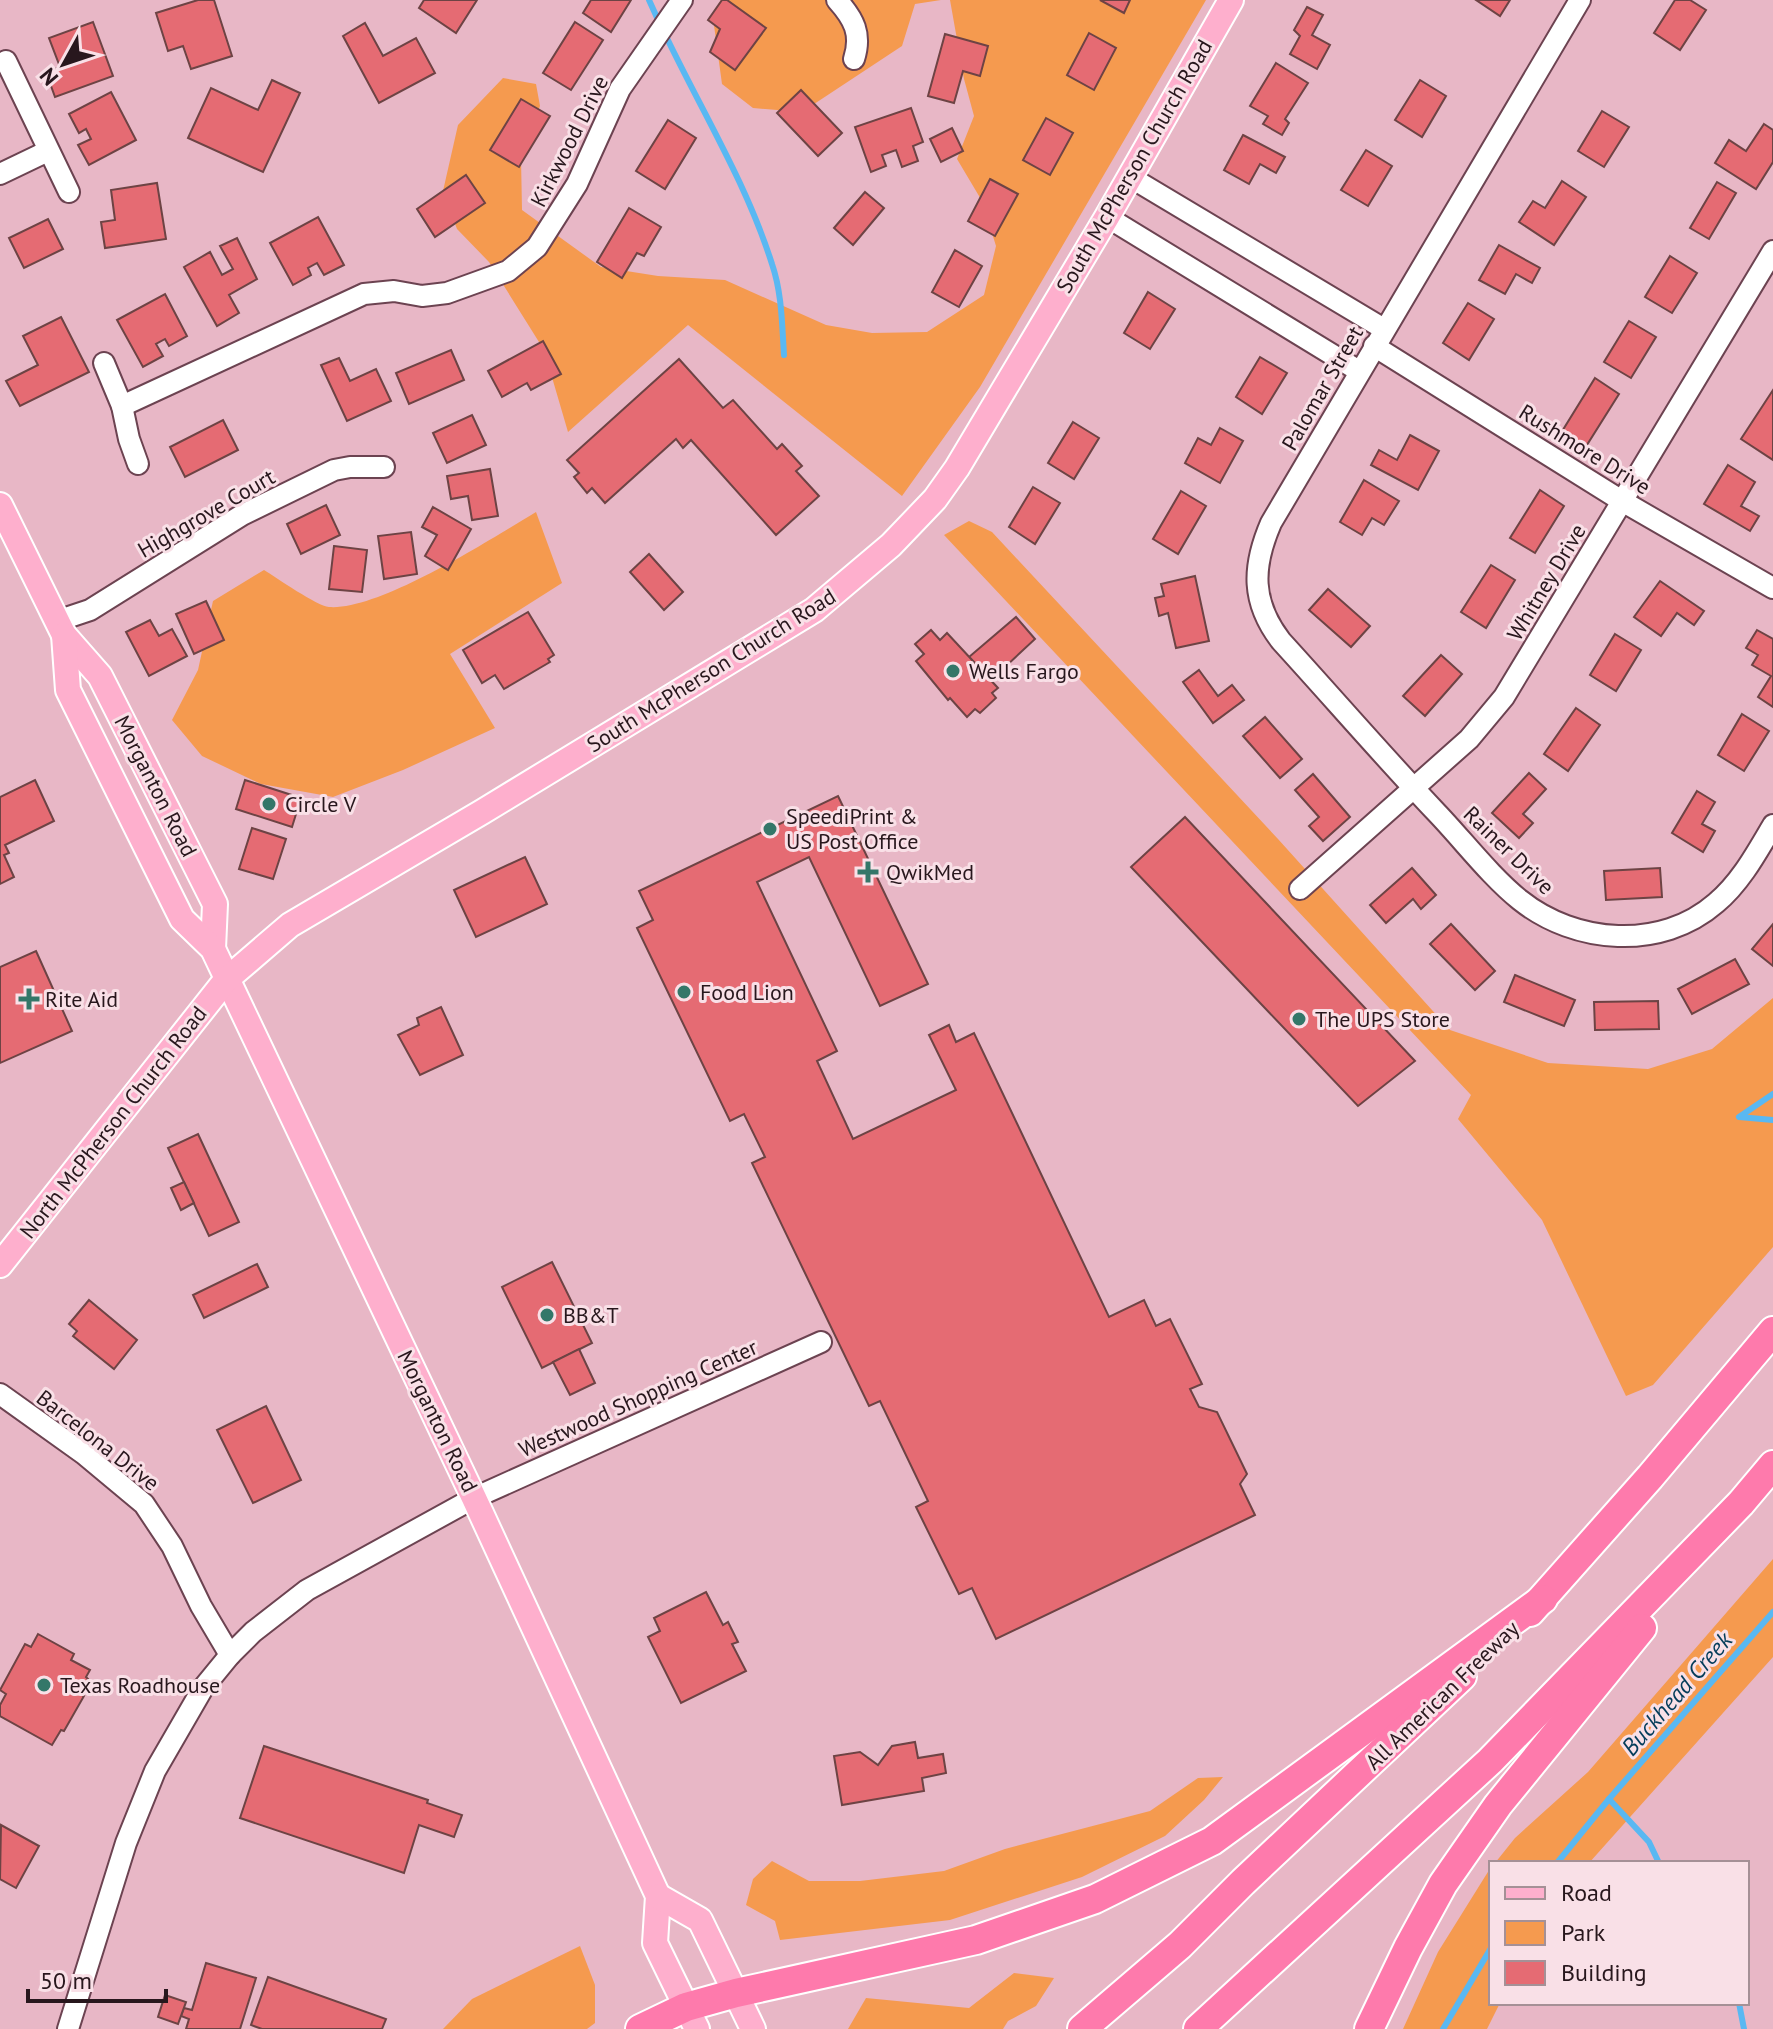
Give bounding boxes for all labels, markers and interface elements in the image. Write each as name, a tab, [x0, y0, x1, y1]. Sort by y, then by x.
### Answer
north arrow	[24, 24, 104, 104]
street label: South McPherson Church Road	[1050, 34, 1218, 298]
text: N	[33, 62, 64, 91]
street label: Kirkwood Drive	[524, 71, 614, 211]
street label: Palomar Street	[1275, 320, 1369, 455]
street label: Rushmore Drive	[1514, 398, 1656, 500]
street label: Highgrove Court	[132, 462, 280, 564]
street label: Whitney Drive	[1500, 519, 1592, 645]
street label: South McPherson Church Road	[581, 582, 841, 758]
place label: Wells Fargo	[969, 657, 1079, 685]
marker: Wells Fargo	[944, 662, 962, 680]
street label: Morganton Road	[108, 711, 204, 861]
place label: Circle V	[285, 790, 357, 818]
marker: Circle V	[260, 795, 278, 813]
street label: Rainer Drive	[1458, 800, 1560, 900]
place label: SpeediPrint & US Post Office	[786, 802, 918, 855]
marker: SpeediPrint & US Post Office	[761, 820, 779, 838]
place label: QwikMed	[886, 858, 974, 886]
marker: QwikMed	[857, 861, 879, 883]
place label: Food Lion	[700, 978, 794, 1006]
marker: Food Lion	[675, 983, 693, 1001]
place label: Rite Aid	[45, 985, 118, 1013]
marker: Rite Aid	[20, 990, 38, 1008]
street label: North McPherson Church Road	[13, 1000, 213, 1244]
place label: The UPS Store	[1315, 1005, 1450, 1033]
marker: The UPS Store	[1290, 1010, 1308, 1028]
place label: BB&T	[563, 1301, 619, 1329]
marker: BB&T	[538, 1306, 556, 1324]
street label: Westwood Shopping Center	[514, 1332, 762, 1463]
street label: Morganton Road	[391, 1345, 485, 1497]
street label: Barcelona Drive	[31, 1383, 165, 1497]
street label: All American Freeway	[1359, 1614, 1525, 1776]
water label: Buckhead Creek	[1614, 1625, 1740, 1762]
place label: Texas Roadhouse	[60, 1671, 220, 1699]
marker: Texas Roadhouse	[35, 1676, 53, 1694]
legend	[1489, 1861, 1749, 2005]
text: Road	[1561, 1877, 1612, 1908]
text: Park	[1561, 1917, 1606, 1948]
scale bar	[28, 1953, 166, 2003]
text: Building	[1561, 1957, 1647, 1988]
text: 50 m	[40, 1965, 92, 1996]

